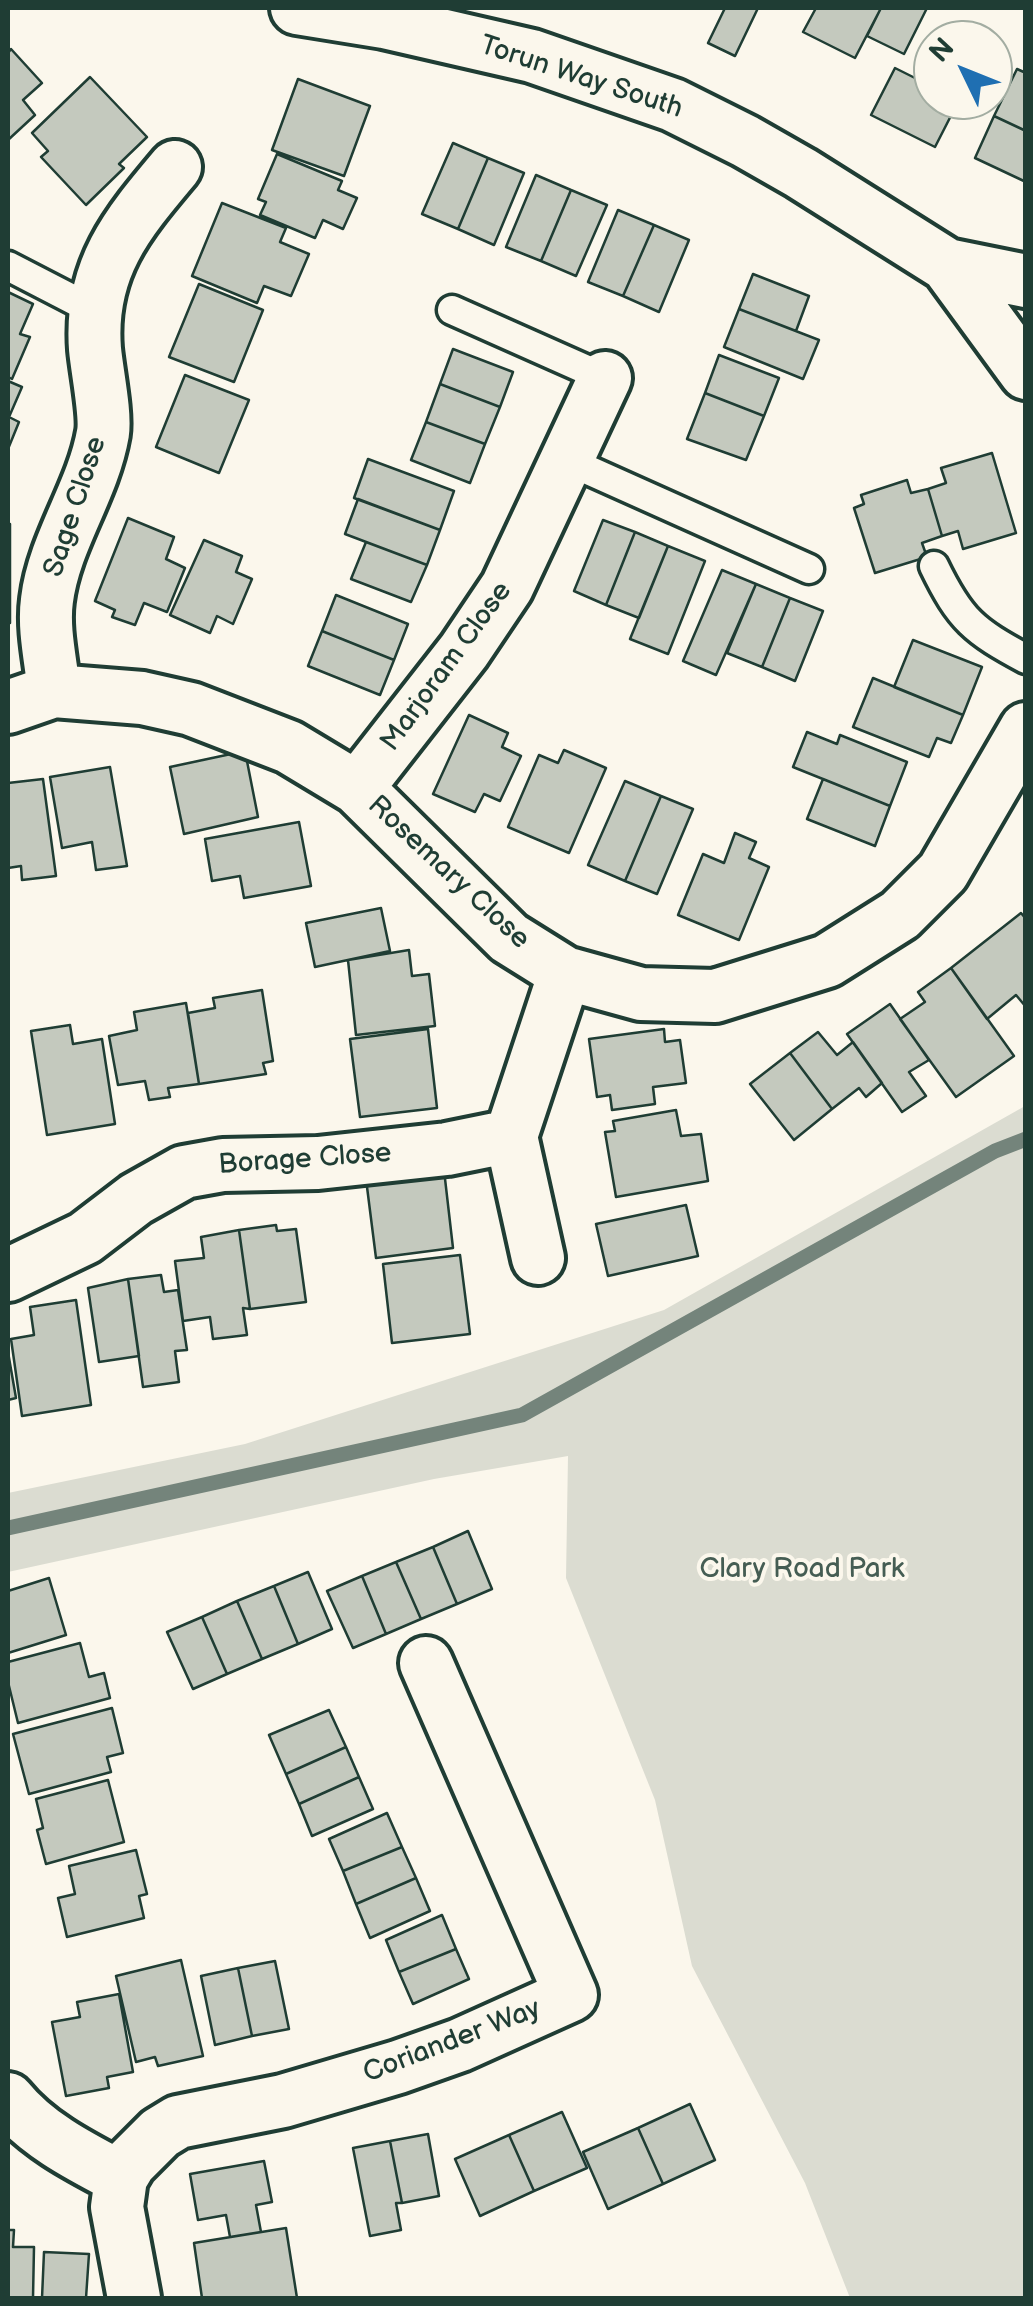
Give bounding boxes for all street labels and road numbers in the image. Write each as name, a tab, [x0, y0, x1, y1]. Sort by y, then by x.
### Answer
street label: Torun Way South	[475, 29, 687, 127]
street label: Sage Close	[38, 433, 114, 581]
street label: Marjoram Close	[374, 576, 520, 758]
street label: Rosemary Close	[360, 789, 536, 957]
street label: Borage Close	[217, 1137, 393, 1183]
street label: Coriander Way	[359, 1993, 545, 2091]

